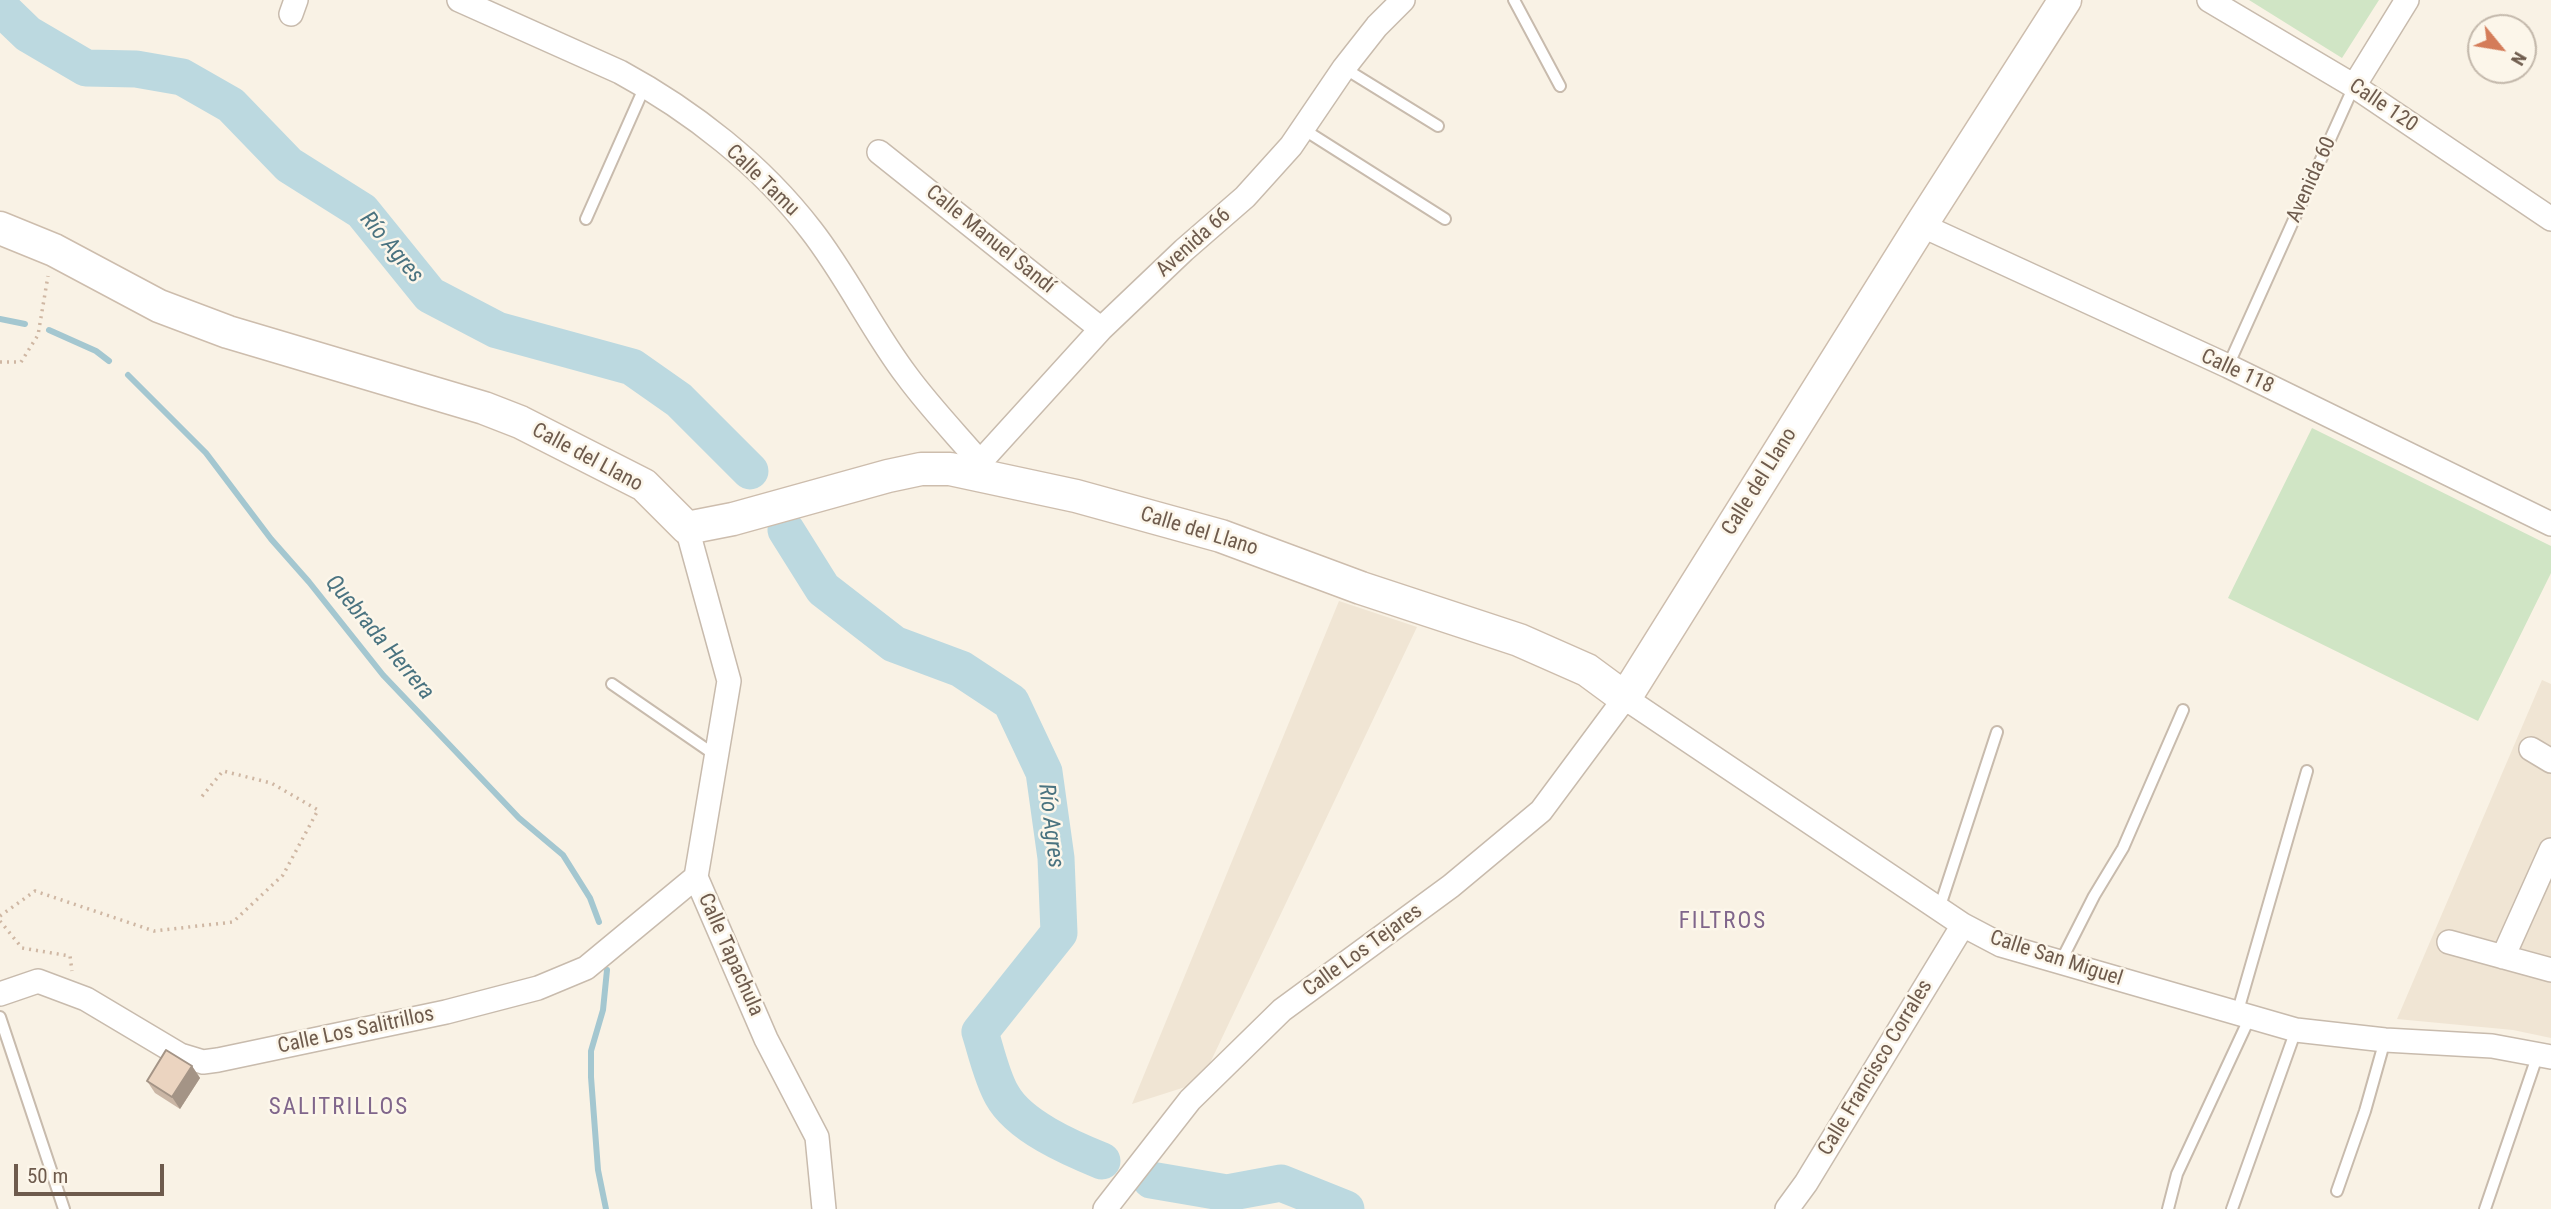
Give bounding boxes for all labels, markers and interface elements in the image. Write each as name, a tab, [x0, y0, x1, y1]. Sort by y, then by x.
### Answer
north arrow	[2467, 14, 2537, 84]
text: N	[2506, 48, 2532, 70]
street label: Calle 120	[2344, 74, 2422, 138]
street label: Avenida 60	[2282, 133, 2342, 227]
street label: Calle Tamu	[720, 140, 804, 222]
street label: Calle Manuel Sandí	[920, 180, 1060, 300]
street label: Avenida 66	[1152, 203, 1236, 283]
water label: Río Agres	[353, 207, 429, 289]
street label: Calle 118	[2197, 344, 2277, 400]
street label: Calle del Llano	[527, 418, 647, 498]
street label: Calle del Llano	[1717, 424, 1803, 540]
street label: Calle del Llano	[1137, 502, 1261, 562]
water label: Quebrada Herrera	[319, 570, 439, 706]
water label: Río Agres	[1031, 782, 1069, 870]
street label: Calle Tapachula	[692, 890, 768, 1020]
street label: Calle Los Tejares	[1298, 899, 1428, 1003]
district label: FILTROS	[1680, 908, 1766, 936]
street label: Calle San Miguel	[1986, 926, 2126, 992]
street label: Calle Francisco Corrales	[1814, 976, 1938, 1160]
street label: Calle Los Salitrillos	[276, 1002, 436, 1060]
district label: SALITRILLOS	[270, 1094, 408, 1122]
scale bar	[18, 1150, 168, 1194]
text: 50 m	[27, 1164, 68, 1188]

